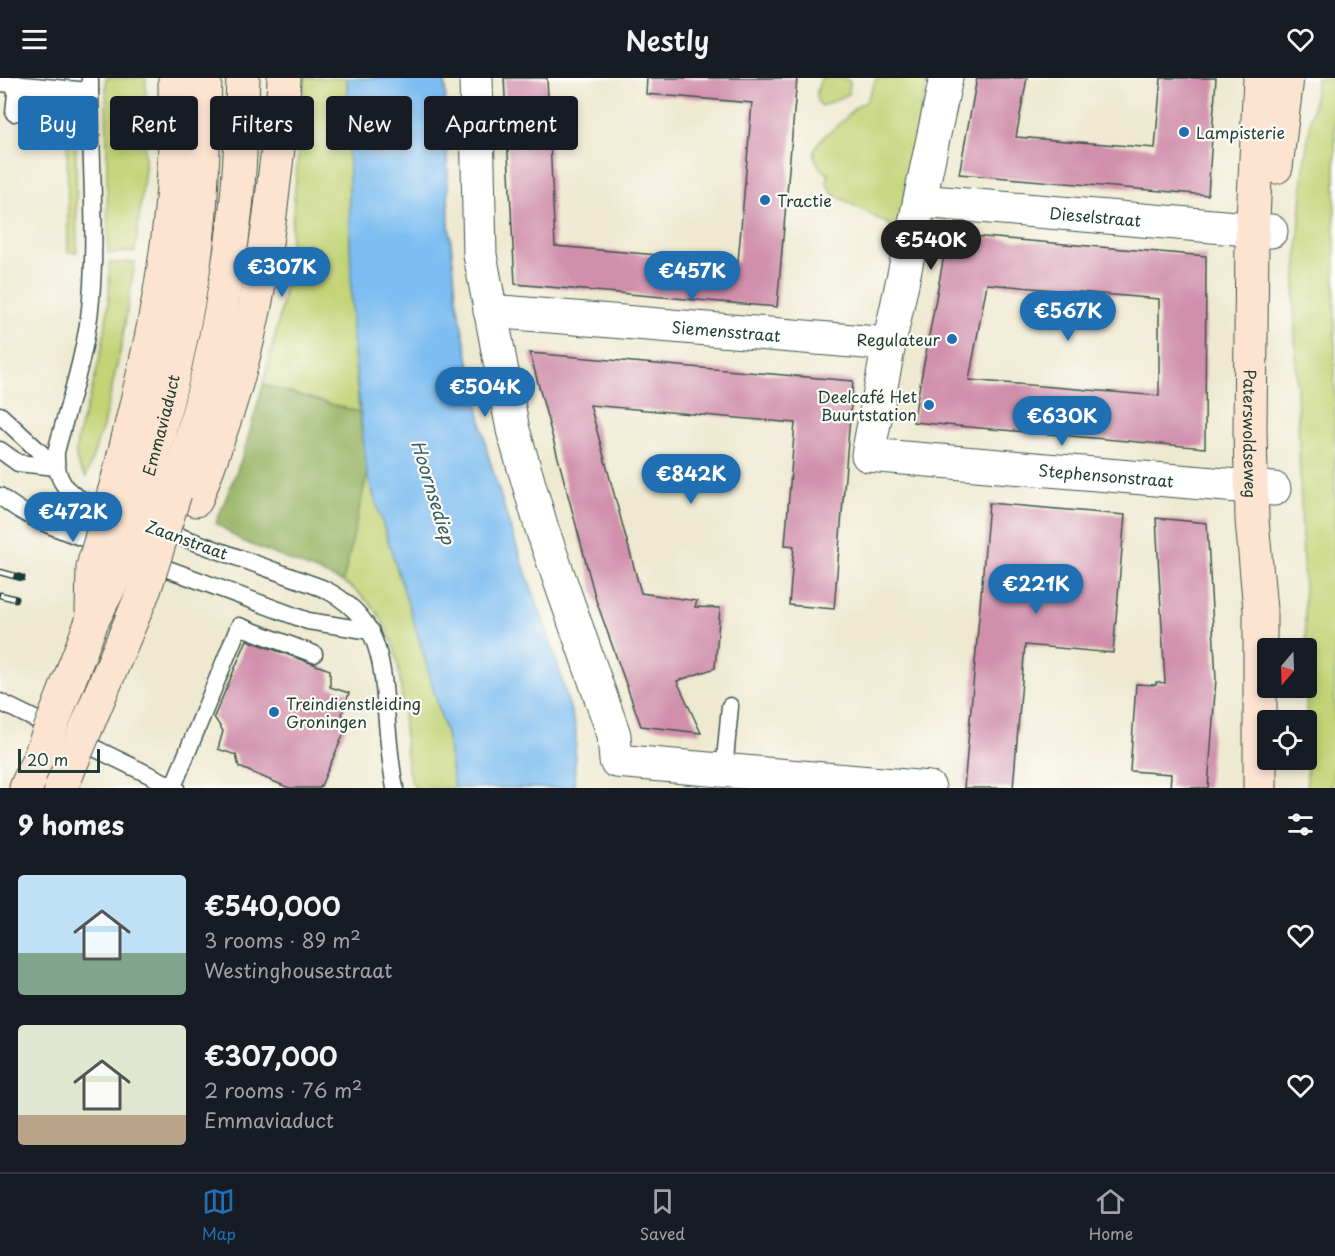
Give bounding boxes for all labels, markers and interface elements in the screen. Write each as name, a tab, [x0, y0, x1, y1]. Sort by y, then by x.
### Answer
text: Nestly	[626, 19, 709, 60]
icon: menu	[18, 23, 51, 56]
icon: heart	[1284, 23, 1317, 56]
chip: Buy	[18, 96, 98, 150]
chip: Rent	[110, 96, 198, 150]
chip: Filters	[210, 96, 314, 150]
chip: New	[326, 96, 412, 150]
chip: Apartment	[424, 96, 578, 150]
place label: Lampisterie	[1196, 120, 1285, 144]
marker: Lampisterie	[1177, 125, 1191, 139]
place label: Tractie	[777, 188, 832, 212]
marker: Tractie	[758, 193, 772, 207]
street label: Dieselstraat	[1049, 200, 1142, 232]
pin: €540K	[889, 220, 973, 271]
text: €540K	[895, 224, 967, 254]
pin: €307K	[240, 247, 324, 298]
text: €307K	[247, 251, 317, 281]
pin: €457K	[650, 251, 734, 302]
text: €457K	[658, 255, 726, 285]
pin: €567K	[1026, 291, 1110, 342]
text: €567K	[1034, 295, 1102, 325]
street label: Siemensstraat	[671, 314, 782, 347]
place label: Regulateur	[857, 327, 941, 351]
marker: Regulateur	[945, 332, 959, 346]
pin: €504K	[443, 367, 527, 418]
street label: Paterswoldseweg	[1238, 369, 1264, 499]
text: €504K	[449, 371, 521, 401]
street label: Emmaviaduct	[136, 372, 185, 479]
place label: Deelcafé Het Buurtstation	[817, 384, 917, 426]
pin: €630K	[1020, 396, 1104, 447]
marker: Deelcafé Het Buurtstation	[922, 398, 936, 412]
text: €630K	[1027, 400, 1097, 430]
water label: Hoornsediep	[405, 437, 463, 548]
pin: €842K	[649, 454, 733, 505]
street label: Stephensonstraat	[1038, 457, 1175, 493]
text: €842K	[656, 458, 726, 488]
pin: €472K	[31, 492, 115, 543]
text: €472K	[38, 496, 108, 526]
street label: Zaanstraat	[143, 513, 232, 565]
pin: €221K	[994, 564, 1078, 615]
text: €221K	[1002, 568, 1070, 598]
north arrow	[1257, 638, 1317, 698]
map controls	[1257, 638, 1317, 770]
place label: Treindienstleiding Groningen	[286, 691, 421, 733]
marker: Treindienstleiding Groningen	[267, 705, 281, 719]
button: locate	[1257, 710, 1317, 770]
scale bar	[18, 746, 100, 774]
text: 20 m	[27, 747, 68, 771]
text: 9 homes	[18, 805, 124, 844]
icon: filters	[1284, 808, 1317, 841]
text: €540,000	[204, 886, 341, 925]
icon: home	[66, 899, 138, 971]
icon: heart	[1284, 919, 1317, 952]
text: 3 rooms · 89 m²	[204, 925, 361, 955]
text: Westinghousestraat	[204, 955, 392, 985]
text: €307,000	[204, 1036, 338, 1075]
icon: home	[66, 1049, 138, 1121]
icon: heart	[1284, 1069, 1317, 1102]
text: 2 rooms · 76 m²	[204, 1075, 362, 1105]
text: Emmaviaduct	[204, 1105, 334, 1135]
tab: Map	[202, 1185, 236, 1245]
tab: Saved	[640, 1185, 685, 1245]
tab: Home	[1089, 1185, 1133, 1245]

